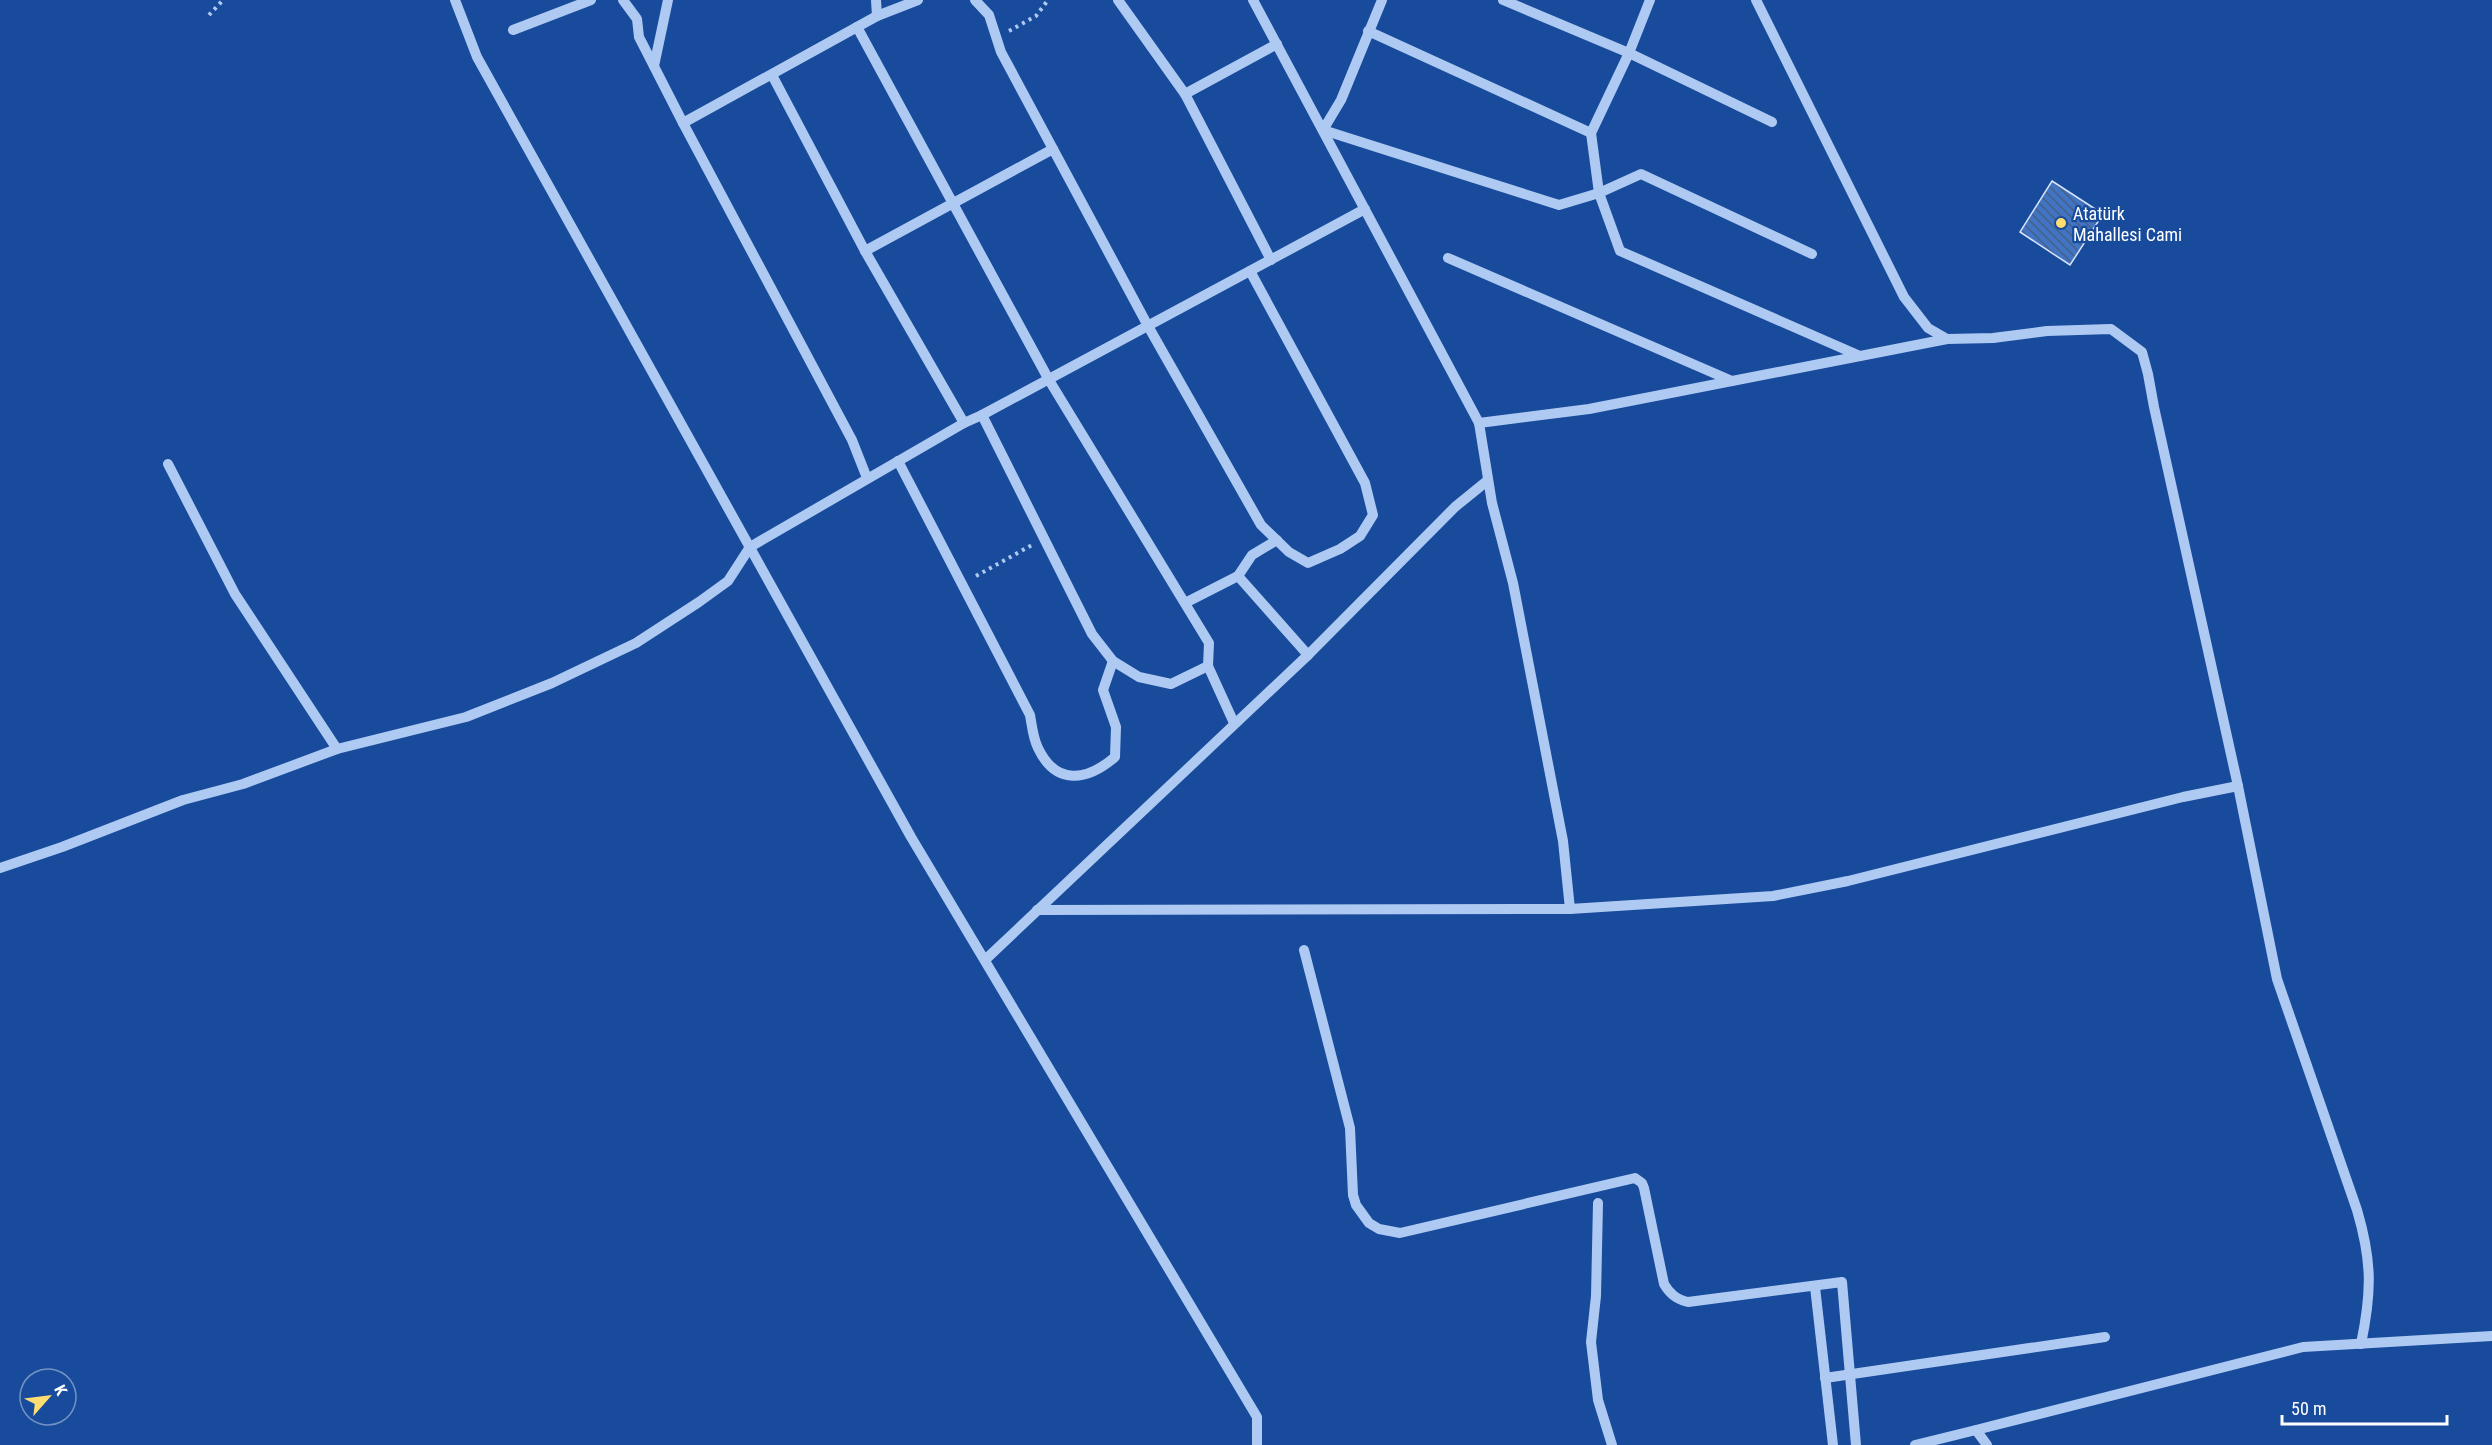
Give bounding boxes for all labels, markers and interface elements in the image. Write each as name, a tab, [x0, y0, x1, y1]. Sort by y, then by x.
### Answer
place label: Atatürk Mahallesi Cami	[2073, 203, 2182, 245]
marker: Atatürk Mahallesi Cami	[2054, 216, 2068, 230]
north arrow	[18, 1367, 78, 1427]
text: K	[50, 1382, 71, 1399]
scale bar	[2282, 1388, 2447, 1426]
text: 50 m	[2291, 1398, 2326, 1419]

